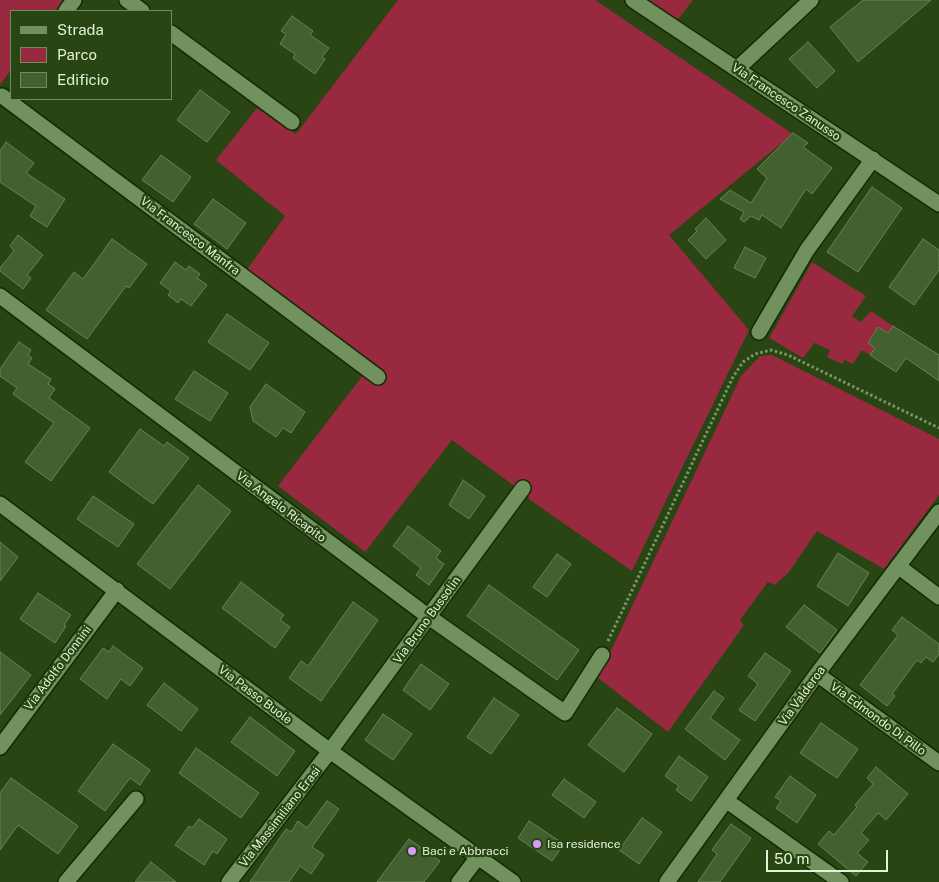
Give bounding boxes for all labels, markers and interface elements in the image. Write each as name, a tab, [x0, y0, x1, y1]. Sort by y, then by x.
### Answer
legend	[10, 10, 172, 100]
text: Strada	[57, 21, 104, 38]
text: Parco	[57, 46, 97, 63]
street label: Via Francesco Zanusso	[729, 60, 843, 144]
text: Edificio	[57, 71, 109, 88]
street label: Via Francesco Manfra	[137, 194, 243, 278]
street label: Via Angelo Ricapito	[233, 469, 329, 545]
street label: Via Bruno Bussolin	[390, 574, 464, 666]
street label: Via Adolfo Donnini	[21, 623, 95, 713]
street label: Via Passo Buole	[215, 663, 295, 727]
street label: Via Valderoa	[776, 663, 828, 729]
street label: Via Edmondo Di Pillo	[827, 679, 929, 759]
street label: Via Massimiliano Erasi	[236, 764, 324, 870]
place label: Isa residence	[547, 837, 621, 851]
marker: Isa residence	[531, 838, 543, 850]
scale bar	[769, 840, 892, 872]
place label: Baci e Abbracci	[422, 844, 509, 858]
marker: Baci e Abbracci	[406, 845, 418, 857]
text: 50 m	[774, 850, 809, 867]

